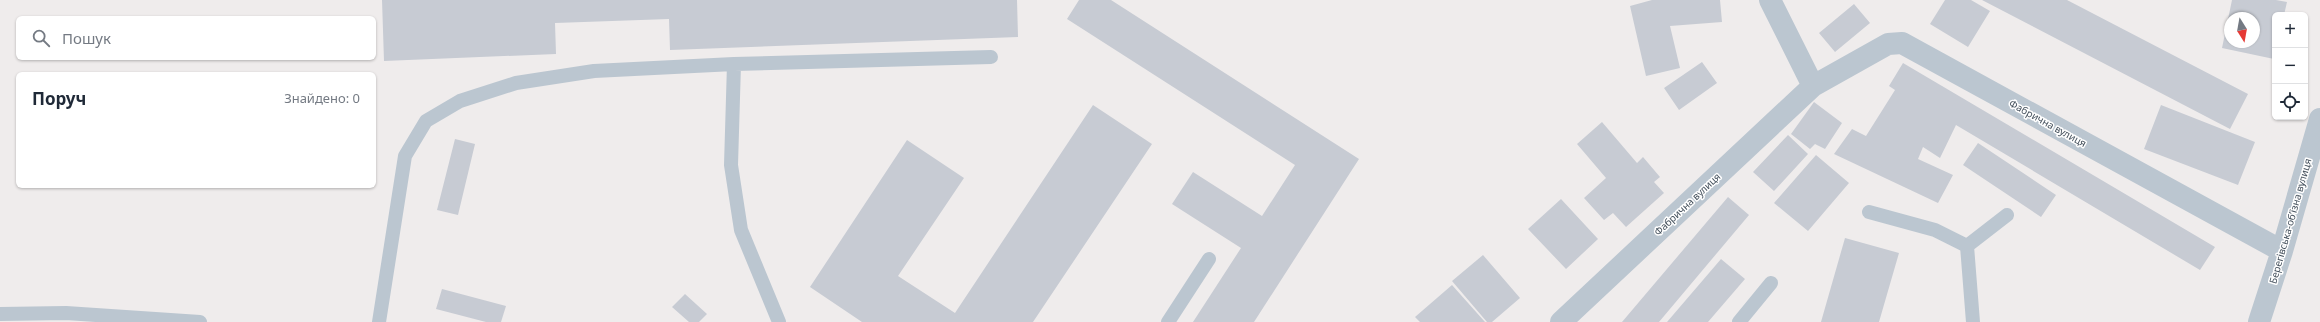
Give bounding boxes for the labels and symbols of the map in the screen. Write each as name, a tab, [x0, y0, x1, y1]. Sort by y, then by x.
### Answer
north arrow	[2224, 12, 2260, 48]
street label: Фабрична вулиця	[2007, 96, 2089, 150]
street label: Берегівська-обʼїзна вулиця	[2265, 157, 2315, 285]
street label: Фабрична вулиця	[1651, 169, 1723, 239]

